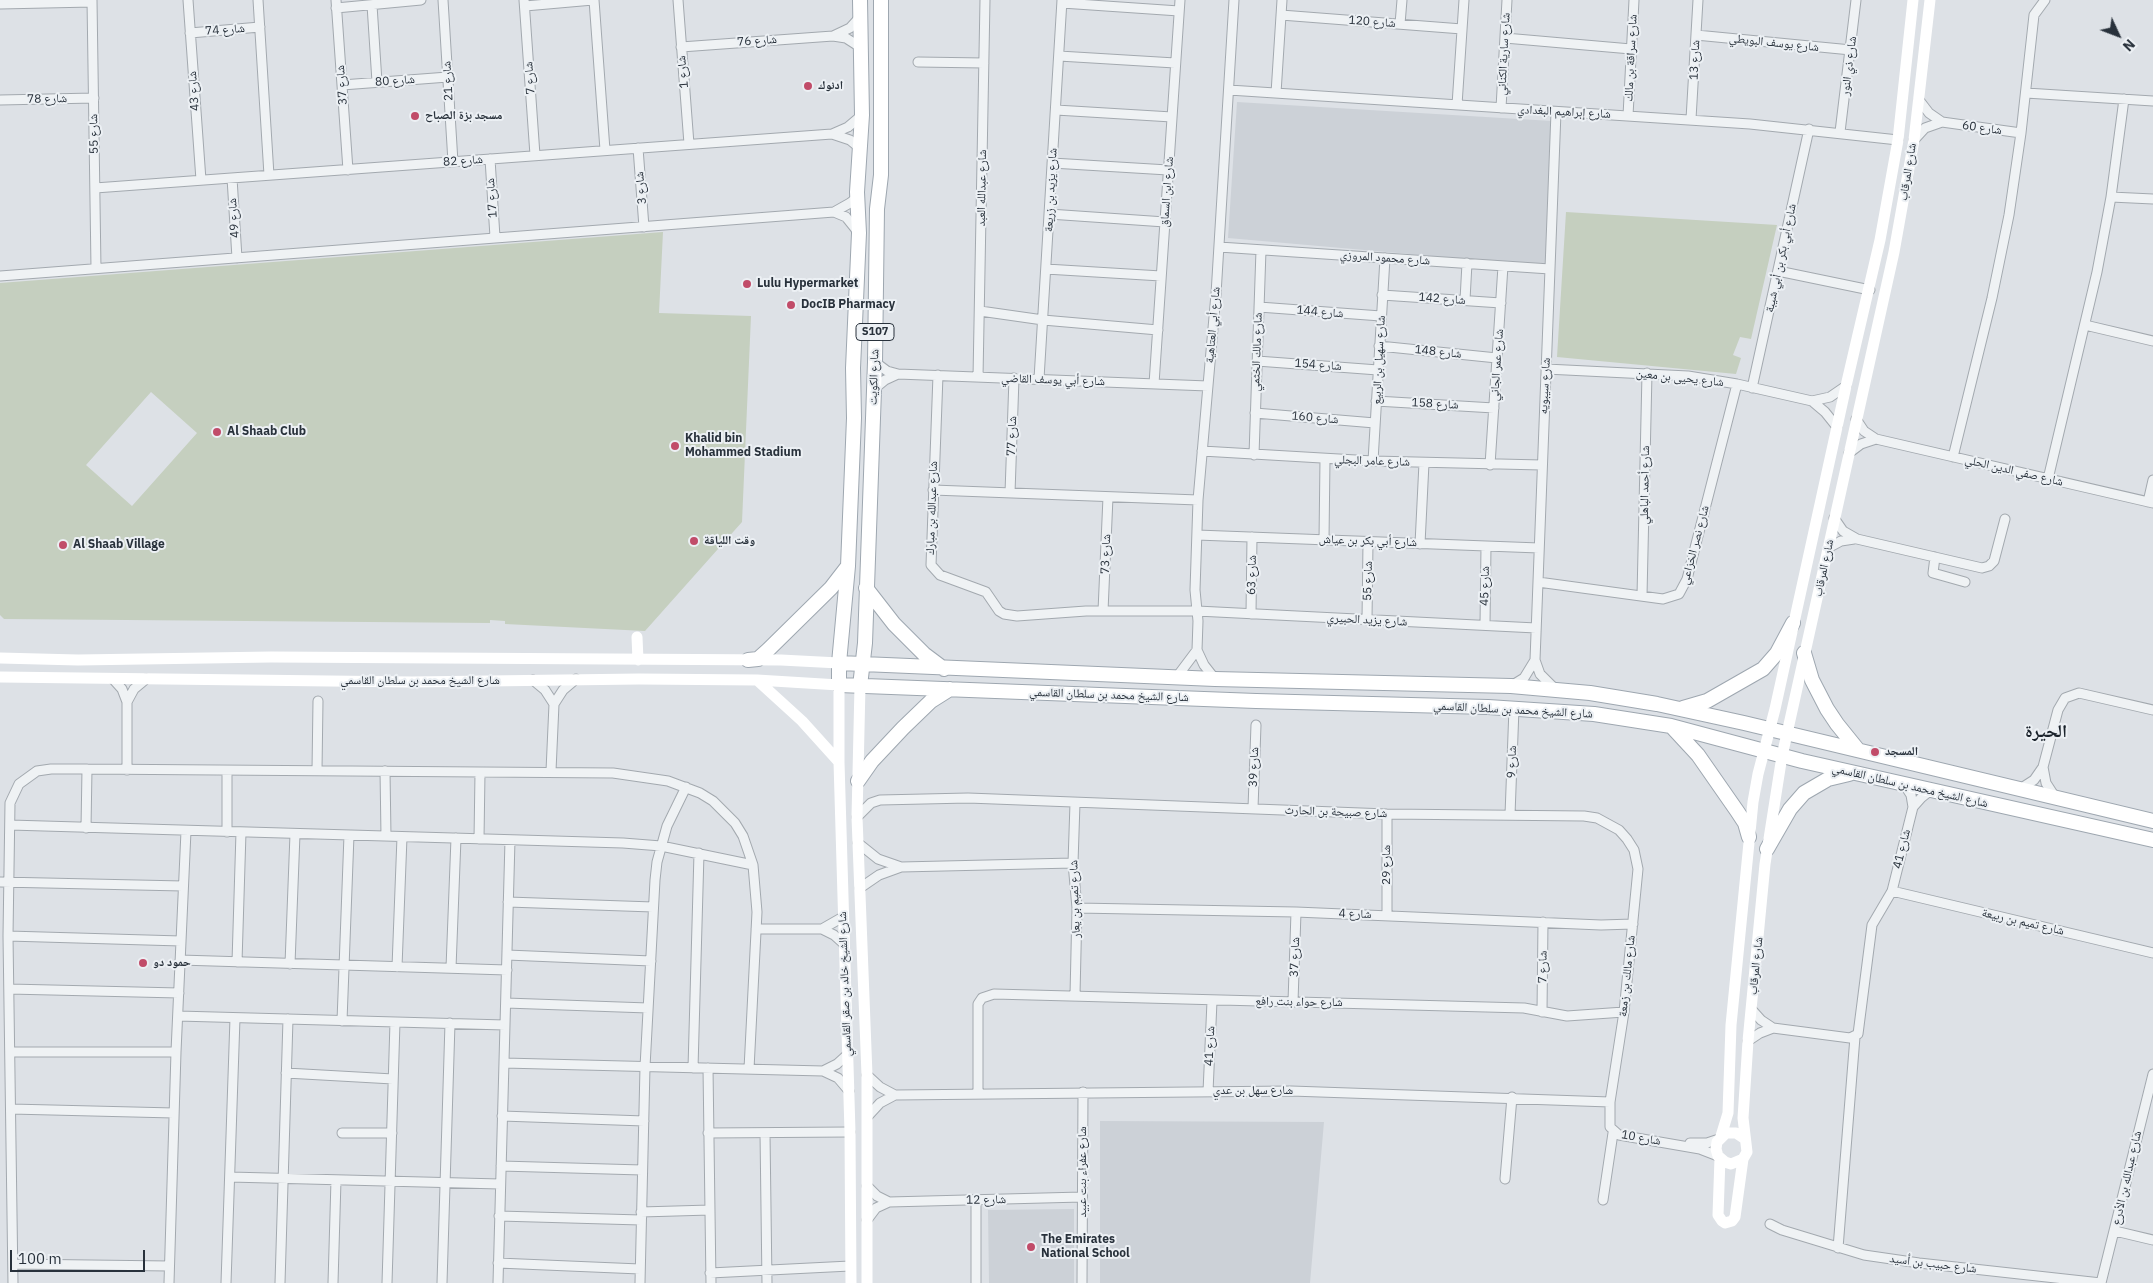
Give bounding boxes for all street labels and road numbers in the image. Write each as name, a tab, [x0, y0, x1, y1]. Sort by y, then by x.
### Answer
street label: شارع سارية الكناني	[1495, 12, 1513, 96]
street label: شارع 120	[1348, 13, 1396, 31]
street label: شارع سراقة بن مالك	[1622, 14, 1640, 102]
street label: شارع 74	[205, 21, 245, 39]
street label: شارع يوسف البويطي	[1728, 31, 1820, 55]
street label: شارع 76	[737, 32, 777, 50]
street label: شارع ذي النور	[1838, 35, 1860, 97]
street label: شارع 13	[1687, 40, 1703, 80]
street label: شارع 1	[674, 55, 692, 89]
street label: شارع 21	[440, 61, 456, 101]
street label: شارع 7	[522, 61, 538, 95]
street label: شارع 37	[333, 65, 351, 105]
street label: شارع 43	[185, 71, 203, 111]
street label: شارع 80	[375, 72, 415, 90]
street label: شارع 78	[27, 91, 67, 107]
street label: شارع إبراهيم البغدادي	[1517, 102, 1611, 122]
street label: شارع 55	[86, 114, 102, 154]
street label: شارع 60	[1961, 118, 2003, 138]
street label: شارع المرقاب	[1896, 142, 1920, 202]
street label: شارع يزيد بن زريعة	[1042, 148, 1060, 232]
street label: شارع عبدالله العبد	[974, 149, 990, 227]
street label: شارع 82	[443, 152, 483, 170]
street label: شارع ابن السماق	[1157, 156, 1177, 228]
street label: شارع 3	[632, 171, 650, 205]
street label: شارع 17	[483, 178, 501, 218]
street label: شارع 49	[225, 198, 243, 238]
street label: شارع أبي بكر بن أبي شيبة	[1762, 202, 1800, 314]
street label: شارع محمود المروزي	[1339, 248, 1431, 268]
street label: شارع أبي العتاهية	[1202, 286, 1224, 364]
street label: شارع 142	[1418, 290, 1466, 308]
street label: شارع 144	[1296, 303, 1344, 321]
street label: شارع مالك الخثمي	[1248, 312, 1266, 392]
street label: شارع سهيل بن الربيع	[1369, 315, 1389, 405]
road number: S107	[856, 324, 894, 341]
street label: شارع عمر الجاني	[1487, 328, 1507, 402]
street label: شارع 148	[1414, 342, 1462, 362]
street label: شارع الكويت	[866, 349, 882, 405]
street label: شارع 154	[1294, 356, 1342, 374]
street label: شارع سيبويه	[1536, 357, 1554, 415]
street label: شارع يحيى بن معين	[1635, 366, 1725, 390]
street label: شارع أبي يوسف القاضي	[1001, 371, 1105, 389]
street label: شارع 158	[1411, 396, 1459, 412]
street label: شارع 160	[1291, 409, 1339, 427]
street label: شارع 77	[1004, 416, 1020, 456]
street label: شارع أحمد الباهلي	[1637, 445, 1653, 525]
street label: شارع عامر البجلي	[1334, 452, 1410, 470]
street label: شارع صفي الدين الحلي	[1963, 453, 2065, 489]
street label: شارع عبدالله بن مبارك	[923, 461, 941, 555]
street label: شارع نصر الخزاعي	[1678, 504, 1712, 586]
street label: شارع أبي بكر بن عياش	[1319, 532, 1417, 550]
street label: شارع 73	[1098, 534, 1114, 574]
street label: شارع المرقاب	[1811, 538, 1837, 598]
street label: شارع 63	[1244, 555, 1260, 595]
street label: شارع 55	[1360, 561, 1376, 601]
street label: شارع 45	[1477, 566, 1493, 606]
street label: شارع يزيد الحبيري	[1326, 611, 1408, 629]
street label: شارع الشيخ محمد بن سلطان القاسمي	[340, 674, 500, 688]
street label: شارع الشيخ محمد بن سلطان القاسمي	[1029, 685, 1189, 705]
street label: شارع الشيخ محمد بن سلطان القاسمي	[1433, 699, 1593, 721]
street label: شارع 9	[1504, 745, 1520, 779]
street label: شارع 39	[1246, 747, 1262, 787]
street label: شارع الشيخ محمد بن سلطان القاسمي	[1831, 761, 1989, 811]
street label: شارع صبيحة بن الحارث	[1284, 803, 1388, 821]
street label: شارع 41	[1890, 828, 1914, 870]
street label: شارع 29	[1380, 845, 1394, 885]
street label: شارع تميم بن يعار	[1066, 860, 1084, 938]
street label: شارع 4	[1338, 906, 1372, 922]
street label: شارع تميم بن ربيعة	[1980, 906, 2066, 938]
street label: شارع الشيخ خالد بن صقر القاسمي	[835, 911, 855, 1057]
street label: شارع مالك بن زمعة	[1616, 934, 1638, 1018]
street label: شارع المرقاب	[1746, 936, 1766, 996]
street label: شارع 37	[1287, 937, 1303, 977]
street label: شارع 7	[1536, 950, 1550, 984]
street label: شارع حواء بنت رافع	[1255, 994, 1343, 1010]
street label: شارع 41	[1202, 1026, 1218, 1066]
street label: شارع سهل بن عدي	[1213, 1084, 1293, 1098]
street label: شارع عفراء بنت عبيد	[1076, 1126, 1090, 1218]
street label: شارع 10	[1620, 1127, 1662, 1149]
street label: شارع عبدالله بن الأدرع	[2109, 1129, 2145, 1227]
street label: شارع 12	[966, 1192, 1006, 1208]
street label: شارع حبيب بن أسيد	[1889, 1252, 1977, 1276]

